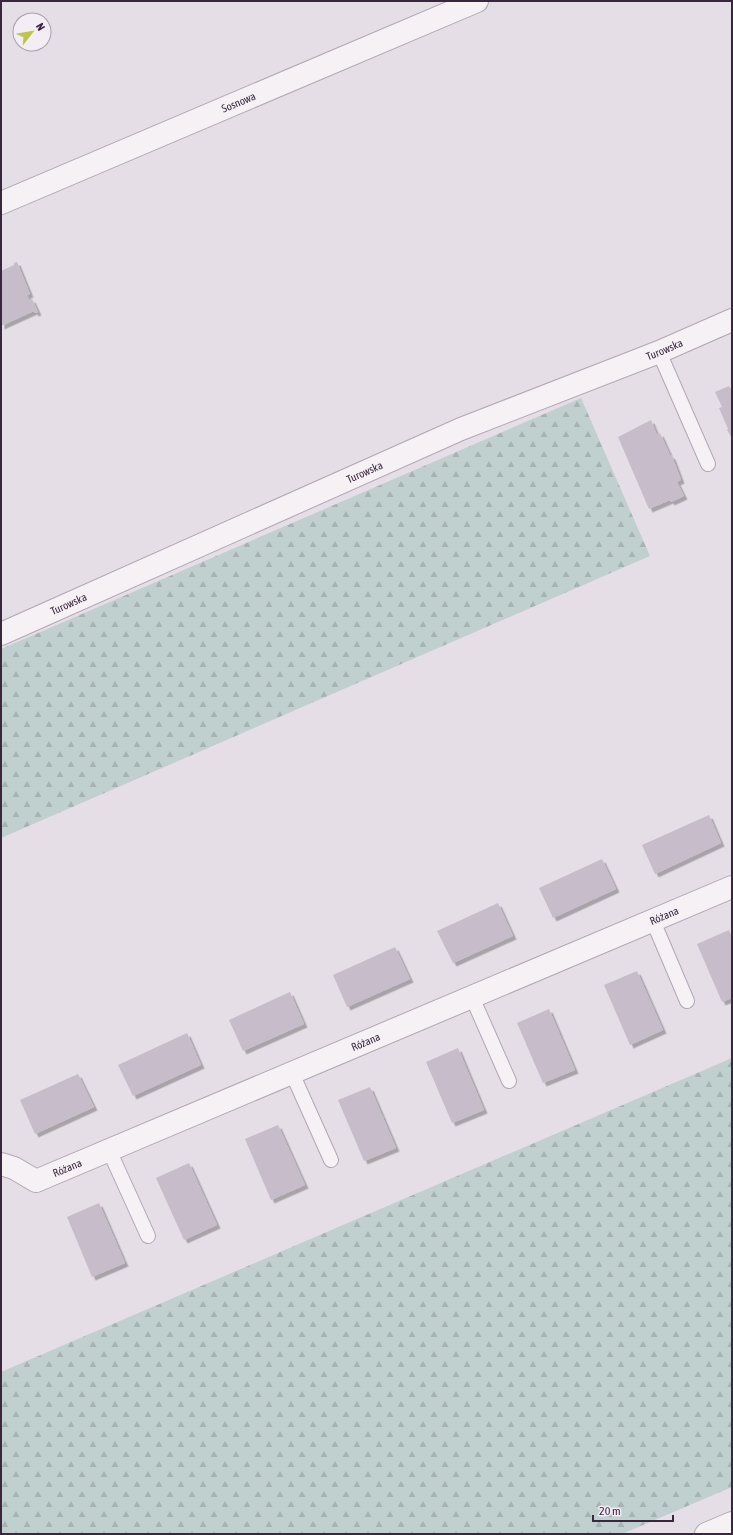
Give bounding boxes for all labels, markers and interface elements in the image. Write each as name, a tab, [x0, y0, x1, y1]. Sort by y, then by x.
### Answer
north arrow	[12, 12, 52, 52]
text: N	[34, 21, 47, 33]
street label: Sosnowa	[220, 90, 257, 115]
street label: Turowska	[644, 336, 684, 362]
street label: Turowska	[345, 459, 384, 485]
street label: Turowska	[49, 591, 89, 617]
street label: Różana	[648, 904, 680, 927]
street label: Różana	[349, 1030, 382, 1053]
street label: Różana	[51, 1156, 83, 1179]
scale bar	[593, 1497, 673, 1523]
text: 20 m	[599, 1504, 621, 1518]

